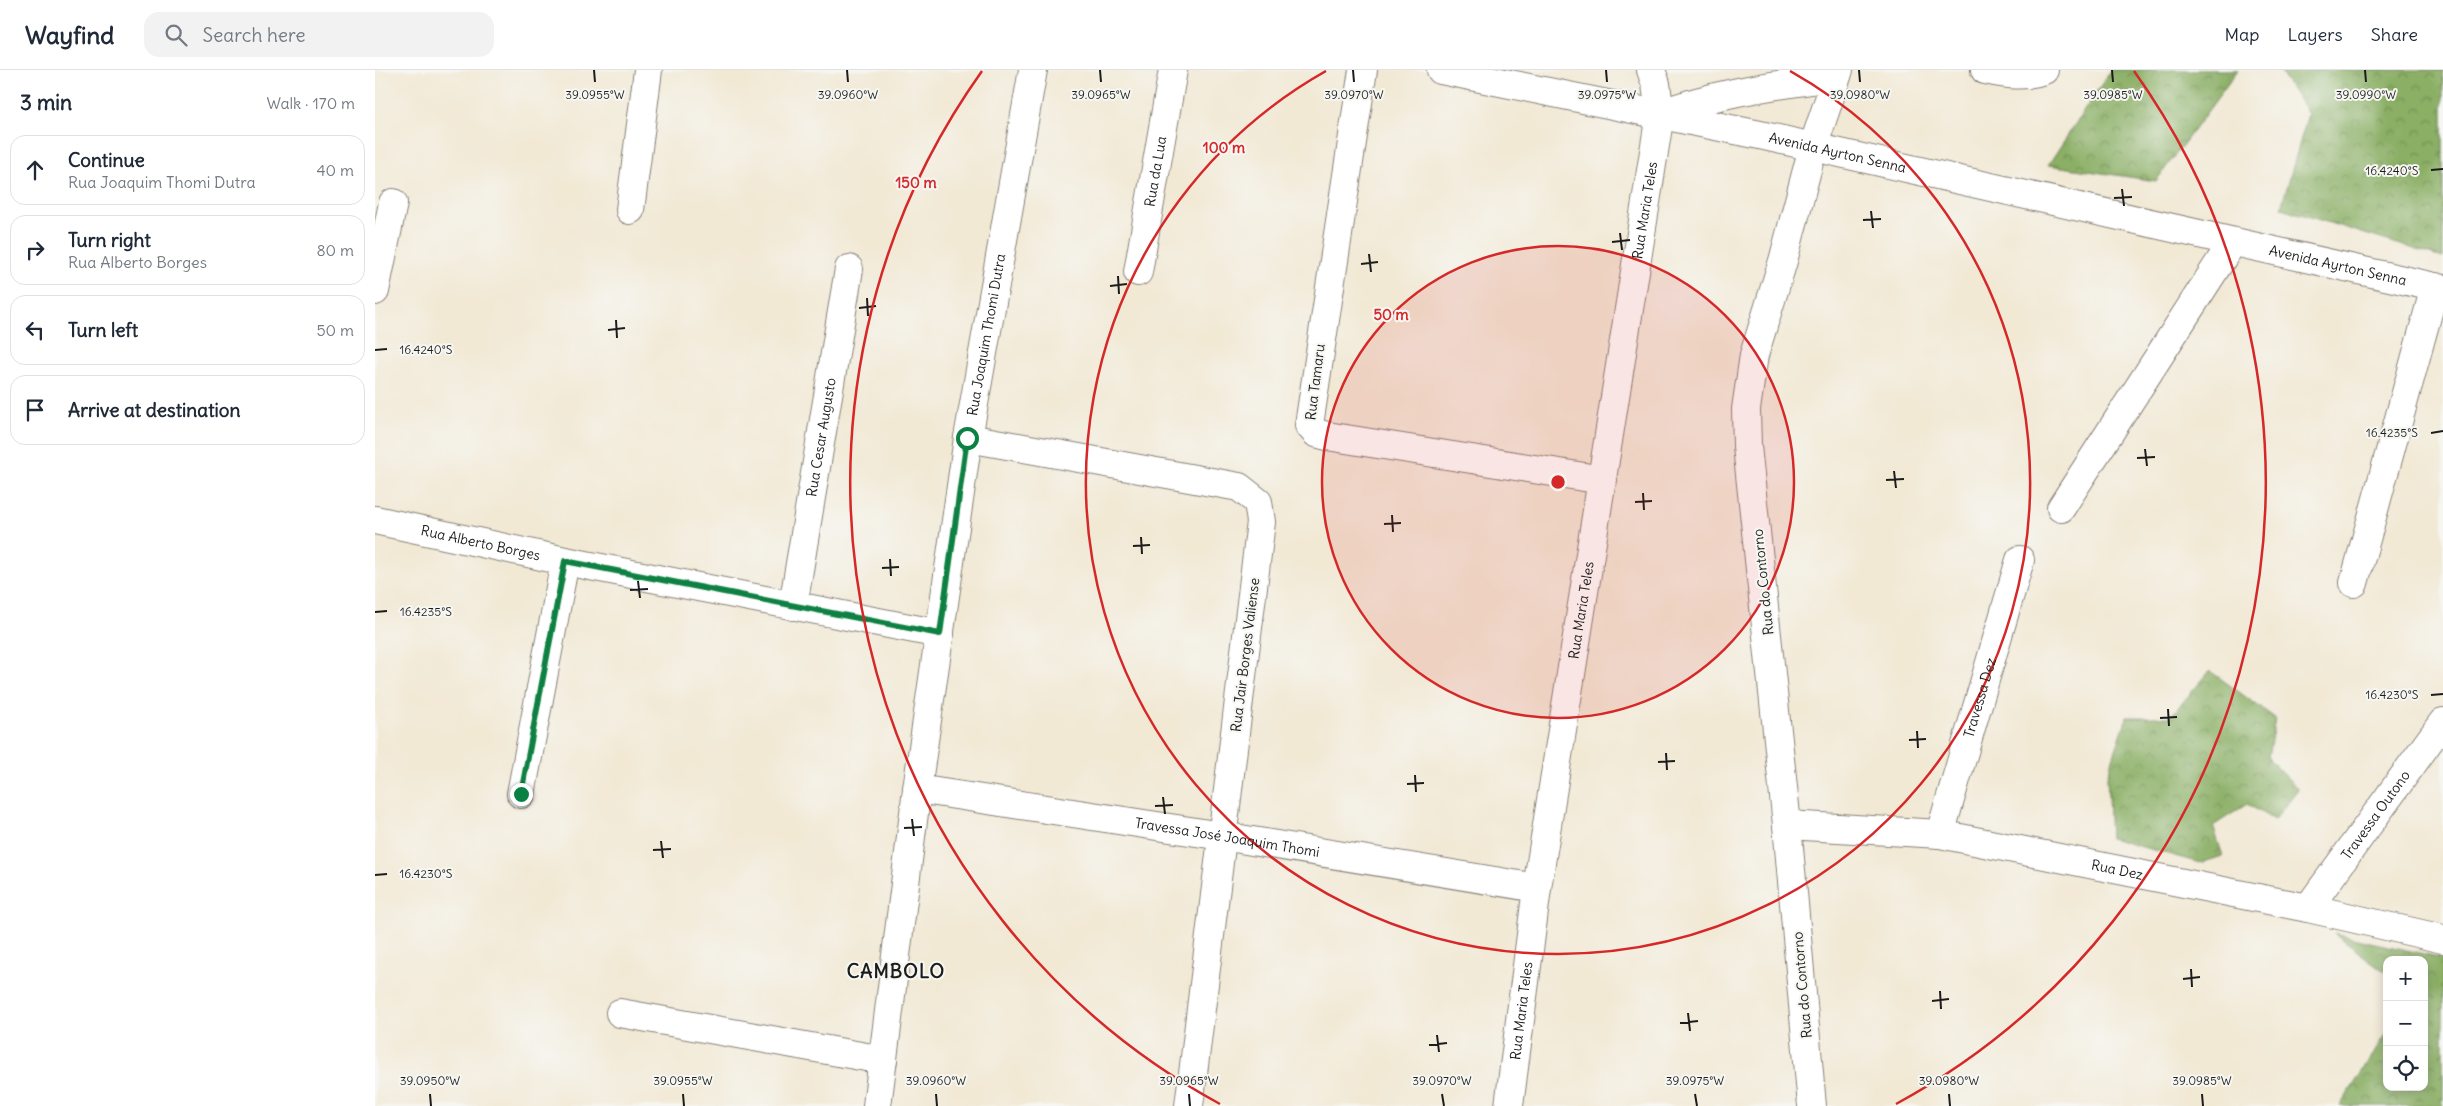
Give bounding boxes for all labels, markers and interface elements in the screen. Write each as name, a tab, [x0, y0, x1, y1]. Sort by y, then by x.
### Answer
search box	[144, 12, 494, 57]
text: Wayfind	[25, 20, 114, 50]
icon: search	[162, 21, 190, 49]
text: Search here	[202, 23, 306, 47]
text: Map	[2224, 23, 2259, 46]
text: Layers	[2287, 23, 2343, 46]
text: Share	[2371, 23, 2418, 46]
text: 39.0955°W	[565, 87, 625, 102]
text: 39.0960°W	[818, 87, 878, 102]
text: 39.0965°W	[1071, 87, 1131, 102]
text: 39.0970°W	[1324, 87, 1384, 102]
text: 39.0975°W	[1578, 87, 1636, 102]
text: 39.0980°W	[1830, 87, 1890, 102]
text: 39.0985°W	[2083, 87, 2143, 102]
text: 39.0990°W	[2336, 87, 2396, 102]
text: 3 min	[20, 89, 72, 116]
text: Walk · 170 m	[266, 93, 355, 113]
street label: Avenida Ayrton Senna	[1767, 128, 1908, 177]
street label: Rua da Lua	[1140, 135, 1170, 208]
text: 100 m	[1203, 138, 1245, 157]
text: Continue	[68, 148, 145, 172]
icon: ahead	[21, 156, 49, 184]
text: 40 m	[316, 160, 354, 180]
street label: Rua Maria Teles	[1628, 160, 1661, 260]
text: 16.4240°S	[2366, 163, 2419, 178]
text: Rua Joaquim Thomi Dutra	[68, 172, 256, 192]
text: 150 m	[895, 173, 937, 192]
text: Turn right	[68, 228, 151, 252]
icon: right	[21, 236, 49, 264]
text: 80 m	[316, 240, 354, 260]
street label: Avenida Ayrton Senna	[2267, 241, 2408, 290]
text: Rua Alberto Borges	[68, 252, 207, 272]
street label: Rua Joaquim Thomi Dutra	[963, 252, 1009, 417]
text: 50 m	[1373, 305, 1409, 324]
icon: left	[21, 316, 49, 344]
text: Turn left	[68, 318, 138, 342]
text: 50 m	[316, 320, 354, 340]
text: 16.4240°S	[400, 342, 453, 357]
street label: Rua Tamaru	[1301, 343, 1329, 421]
street label: Rua Cesar Augusto	[802, 376, 840, 498]
icon: arrive	[21, 396, 49, 424]
text: Arrive at destination	[68, 398, 241, 422]
text: 16.4235°S	[2366, 425, 2418, 440]
route start	[956, 427, 979, 450]
centre of rings	[1549, 473, 1567, 491]
street label: Rua Alberto Borges	[419, 521, 542, 564]
street label: Rua do Contorno	[1748, 528, 1778, 636]
street label: Rua Maria Teles	[1564, 560, 1598, 660]
street label: Rua Jair Borges Valiense	[1227, 577, 1263, 733]
text: 16.4235°S	[400, 604, 452, 619]
street label: Travessa Dez	[1960, 655, 2000, 740]
text: 16.4230°S	[2366, 687, 2419, 702]
street label: Travessa Outono	[2337, 767, 2414, 863]
route end	[510, 783, 533, 806]
street label: Travessa José Joaquim Thomi	[1134, 814, 1321, 861]
street label: Rua Dez	[2090, 856, 2145, 884]
text: 16.4230°S	[400, 866, 453, 881]
street label: Rua do Contorno	[1788, 931, 1816, 1039]
map controls	[2383, 956, 2428, 1091]
button: +	[2383, 956, 2428, 1001]
district label: CAMBOLO	[847, 959, 945, 983]
street label: Rua Maria Teles	[1506, 961, 1536, 1061]
button: −	[2383, 1001, 2428, 1046]
button: locate	[2383, 1046, 2428, 1091]
text: 39.0950°W	[400, 1073, 460, 1088]
text: 39.0955°W	[653, 1073, 713, 1088]
text: 39.0960°W	[906, 1073, 966, 1088]
text: 39.0965°W	[1159, 1073, 1219, 1088]
text: 39.0970°W	[1412, 1073, 1472, 1088]
text: 39.0975°W	[1666, 1073, 1724, 1088]
text: 39.0980°W	[1919, 1073, 1979, 1088]
text: 39.0985°W	[2172, 1073, 2232, 1088]

